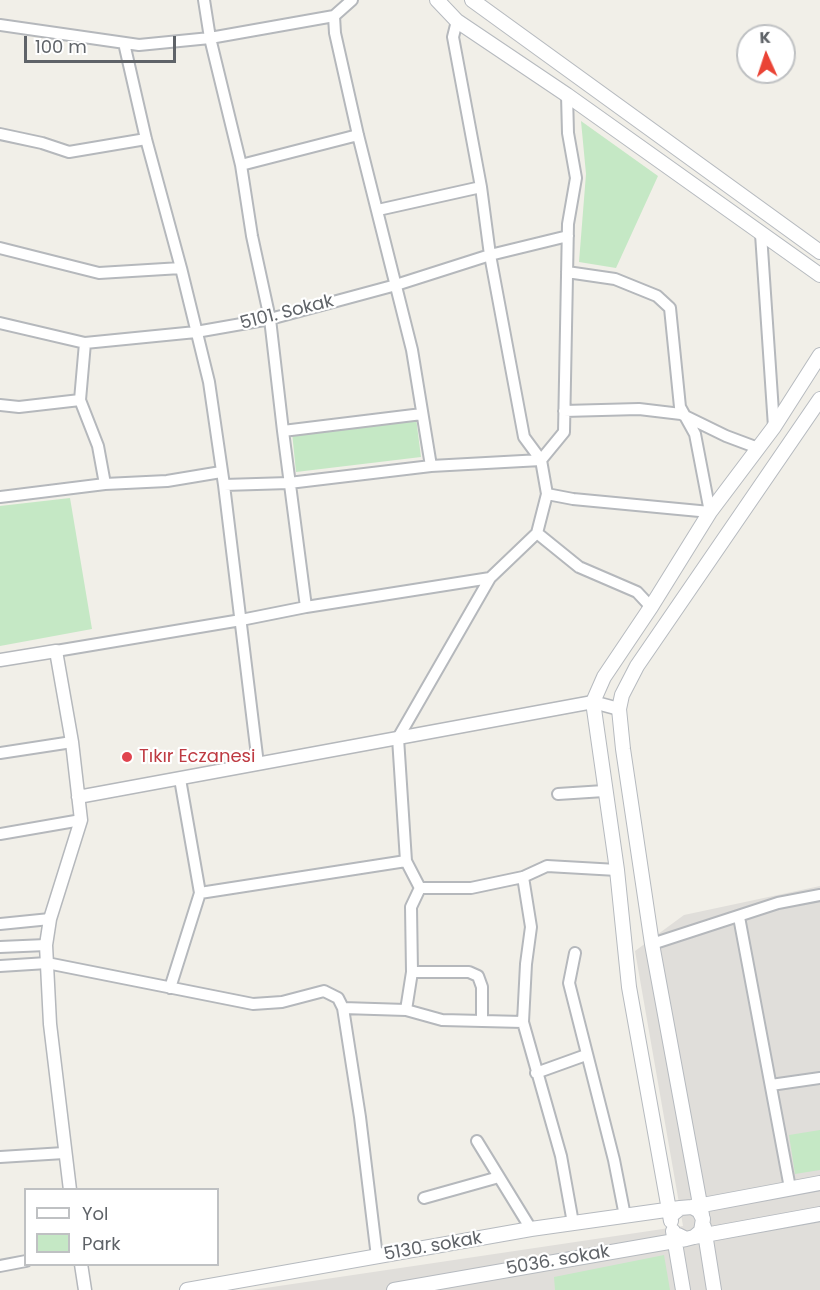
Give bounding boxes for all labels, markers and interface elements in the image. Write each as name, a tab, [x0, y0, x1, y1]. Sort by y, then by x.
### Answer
scale bar	[27, 24, 178, 62]
north arrow	[736, 24, 796, 84]
text: K	[759, 26, 771, 49]
text: 100 m	[35, 34, 87, 59]
street label: 5101. Sokak	[238, 291, 336, 335]
place label: Tıkır Eczanesi	[139, 746, 255, 768]
marker: Tıkır Eczanesi	[120, 750, 134, 764]
legend	[24, 1188, 219, 1266]
text: Yol	[82, 1201, 108, 1226]
street label: 5130. sokak	[382, 1228, 484, 1266]
text: Park	[82, 1231, 121, 1256]
street label: 5036. sokak	[504, 1241, 612, 1281]

